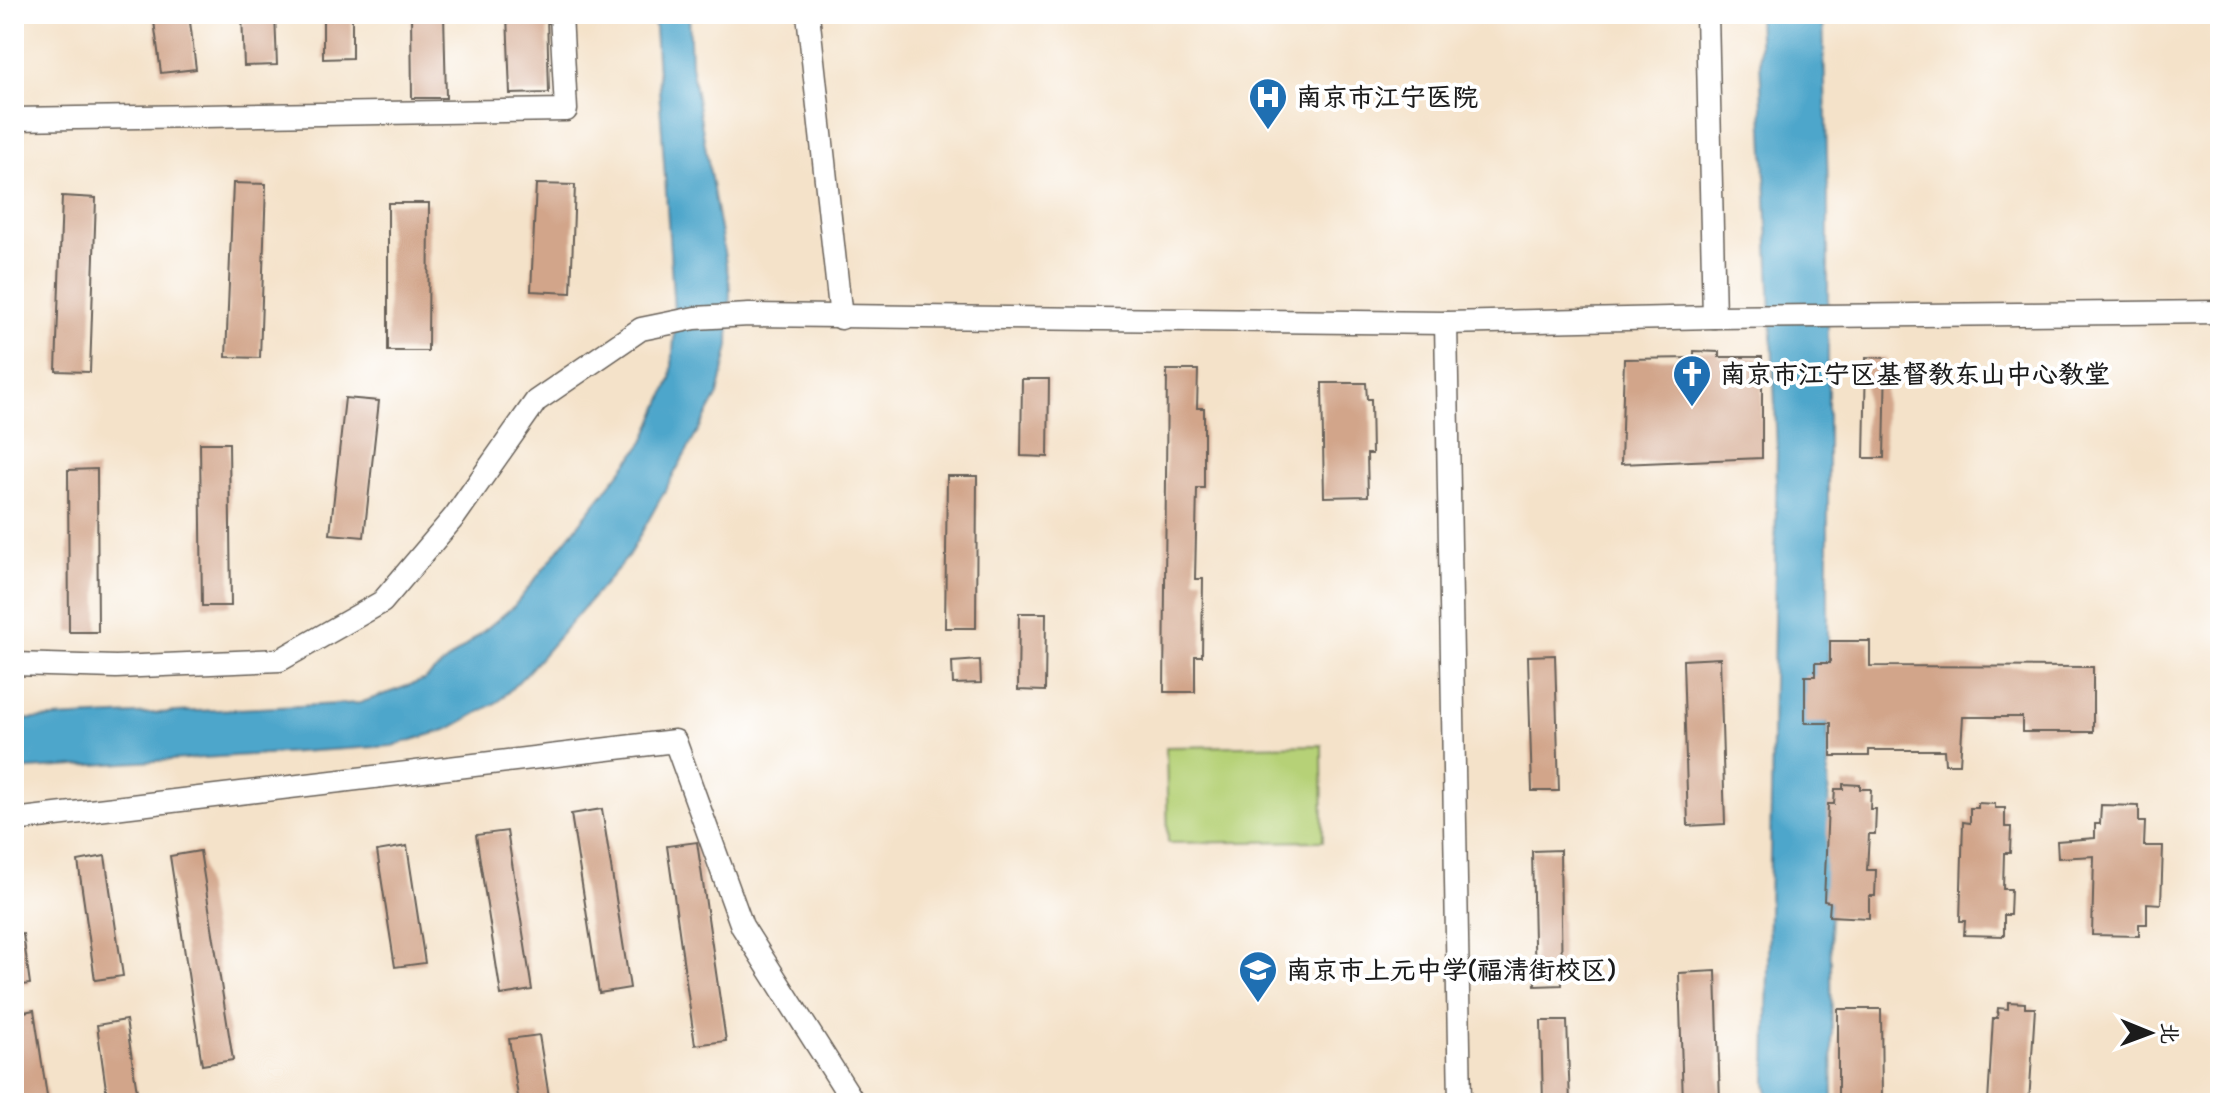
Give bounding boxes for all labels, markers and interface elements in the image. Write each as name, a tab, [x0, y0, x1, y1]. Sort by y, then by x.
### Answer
hospital icon: 南京市江宁医院	[1247, 76, 1289, 131]
place label: 南京市江宁医院	[1296, 79, 1478, 114]
church icon: 南京市江宁区基督教东山中心教堂	[1671, 353, 1713, 408]
place label: 南京市江宁区基督教东山中心教堂	[1720, 356, 2110, 391]
school or university icon: 南京市上元中学(福清街校区)	[1237, 949, 1279, 1004]
place label: 南京市上元中学(福清街校区)	[1286, 952, 1616, 987]
north arrow	[2110, 993, 2190, 1073]
text: 北	[2155, 1022, 2185, 1045]

